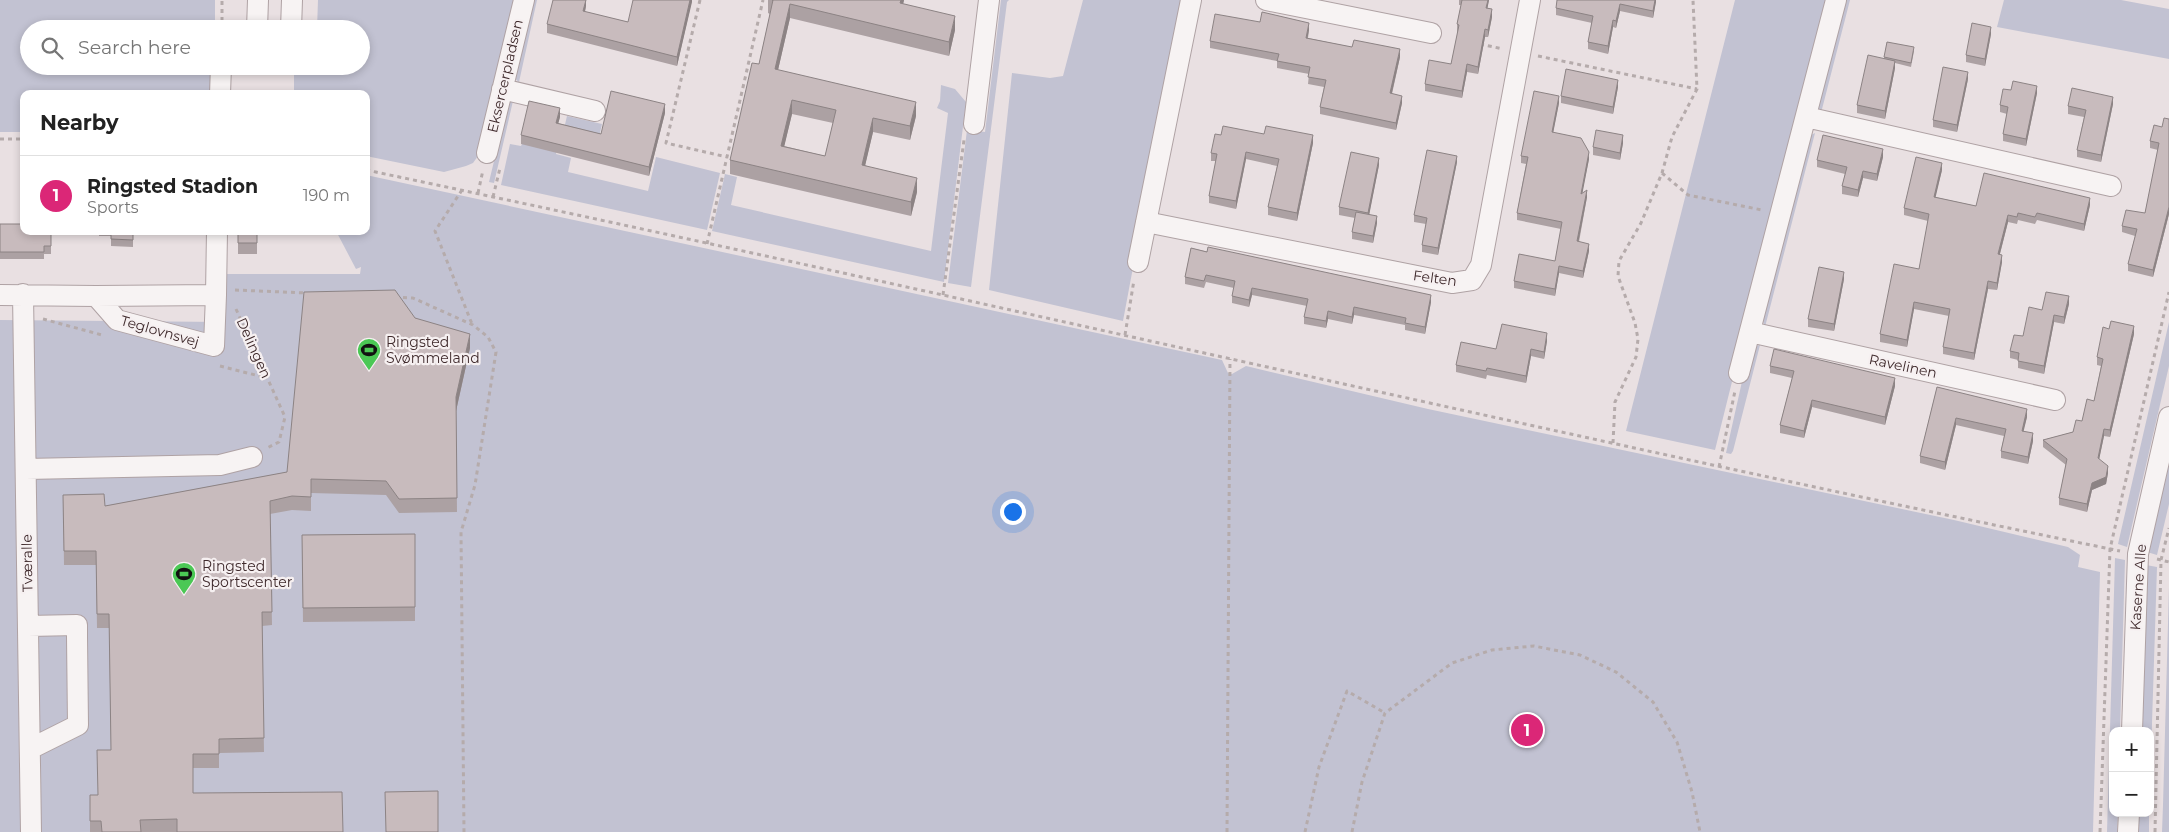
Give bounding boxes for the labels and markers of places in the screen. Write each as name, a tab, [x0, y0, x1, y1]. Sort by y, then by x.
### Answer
place label: Ringsted Svømmeland	[386, 333, 480, 367]
sports icon: Ringsted Svømmeland	[356, 337, 382, 371]
place label: Ringsted Sportscenter	[202, 557, 293, 591]
sports icon: Ringsted Sportscenter	[171, 561, 197, 595]
pin: 1	[1511, 711, 1543, 749]

